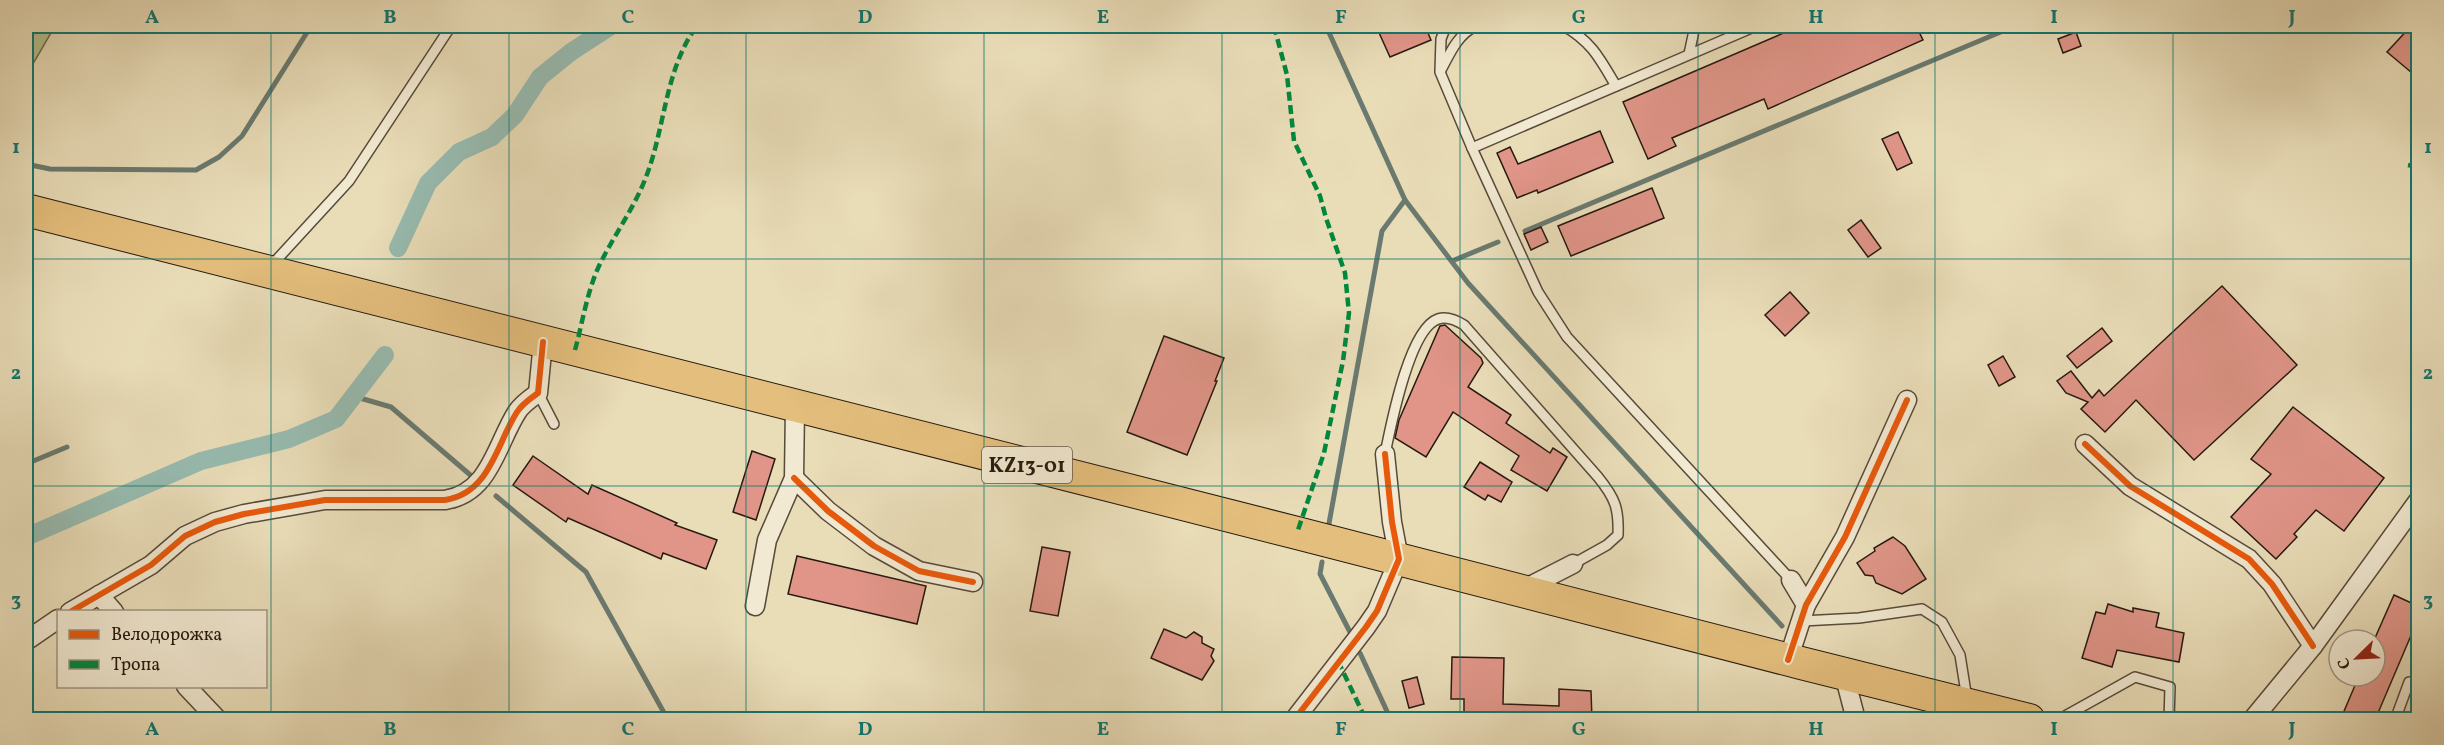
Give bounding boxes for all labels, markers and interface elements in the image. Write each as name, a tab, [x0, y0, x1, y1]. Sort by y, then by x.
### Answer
text: A	[145, 4, 159, 32]
text: B	[383, 4, 397, 32]
text: C	[622, 4, 635, 32]
text: D	[858, 4, 872, 32]
text: E	[1097, 4, 1109, 32]
text: F	[1335, 4, 1347, 32]
text: G	[1572, 4, 1586, 32]
text: H	[1808, 4, 1824, 32]
text: I	[2050, 4, 2058, 32]
text: J	[2287, 4, 2296, 32]
text: 1	[12, 134, 20, 162]
text: 1	[2424, 134, 2432, 162]
text: 2	[11, 360, 21, 388]
text: 2	[2423, 360, 2433, 388]
road number: KZ13-01	[982, 447, 1072, 483]
text: 3	[11, 587, 21, 615]
text: 3	[2423, 587, 2433, 615]
legend	[57, 610, 267, 688]
text: Велодорожка	[111, 623, 222, 648]
north arrow	[2327, 628, 2387, 688]
text: Тропа	[111, 653, 160, 678]
text: С	[2333, 654, 2357, 672]
text: A	[145, 716, 159, 744]
text: B	[383, 716, 397, 744]
text: C	[622, 716, 635, 744]
text: D	[858, 716, 872, 744]
text: E	[1097, 716, 1109, 744]
text: F	[1335, 716, 1347, 744]
text: G	[1572, 716, 1586, 744]
text: H	[1808, 716, 1824, 744]
text: I	[2050, 716, 2058, 744]
text: J	[2287, 716, 2296, 744]

